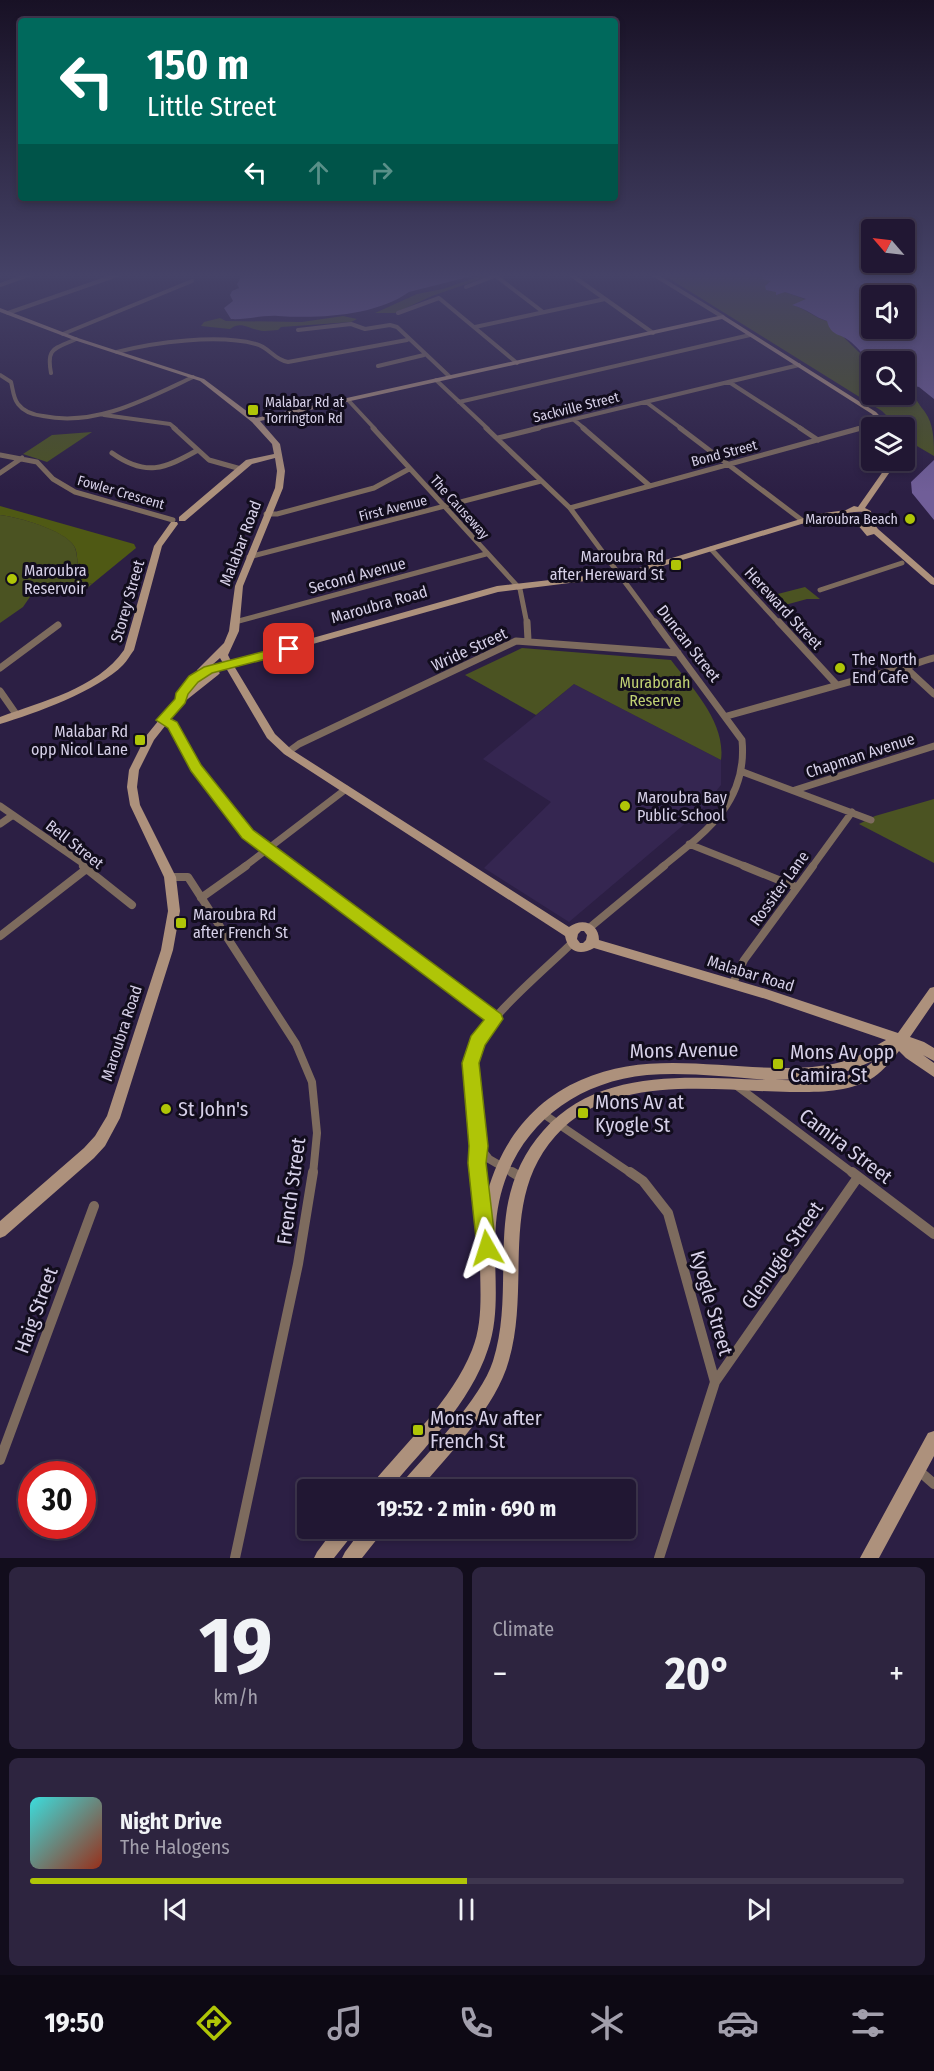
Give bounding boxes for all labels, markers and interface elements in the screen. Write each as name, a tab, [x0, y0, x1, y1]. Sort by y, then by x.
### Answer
text: 150 m	[147, 40, 249, 90]
icon: left	[48, 42, 126, 120]
text: Little Street	[147, 91, 276, 123]
icon: left	[239, 156, 272, 189]
icon: ahead	[302, 156, 335, 189]
icon: right	[365, 156, 398, 189]
north arrow	[861, 219, 915, 273]
map controls	[861, 219, 915, 471]
button: sound	[861, 285, 915, 339]
button: search	[861, 351, 915, 405]
street label: Sackville Street	[531, 388, 621, 426]
place label: Malabar Rd at Torrington Rd	[265, 394, 345, 427]
marker: Malabar Rd at Torrington Rd	[246, 403, 260, 417]
button: layers	[861, 417, 915, 471]
street label: Bond Street	[689, 436, 759, 470]
street label: Fowler Crescent	[75, 472, 167, 513]
street label: The Causeway	[427, 472, 493, 543]
street label: First Avenue	[357, 492, 429, 525]
street label: Malabar Road	[216, 498, 265, 588]
place label: Maroubra Beach	[805, 511, 898, 528]
marker: Maroubra Beach	[903, 512, 917, 526]
place label: Maroubra Rd after Hereward St	[550, 547, 665, 584]
street label: Second Avenue	[307, 553, 408, 598]
street label: Storey Street	[107, 557, 148, 644]
marker: Maroubra Rd after Hereward St	[669, 558, 683, 572]
place label: Maroubra Reservoir	[24, 561, 87, 598]
street label: Hereward Street	[741, 563, 827, 654]
marker: Maroubra Reservoir	[5, 572, 19, 586]
street label: Maroubra Road	[329, 582, 430, 627]
street label: Duncan Street	[653, 601, 725, 686]
pin	[263, 623, 314, 674]
street label: Wride Street	[428, 623, 511, 675]
icon: arrive	[272, 632, 305, 665]
place label: The North End Cafe	[852, 650, 917, 687]
marker: The North End Cafe	[833, 661, 847, 675]
park label: Muraborah Reserve	[620, 673, 690, 710]
place label: Malabar Rd opp Nicol Lane	[31, 722, 128, 759]
street label: Chapman Avenue	[803, 729, 917, 782]
marker: Malabar Rd opp Nicol Lane	[133, 733, 147, 747]
place label: Maroubra Bay Public School	[637, 788, 728, 825]
marker: Maroubra Bay Public School	[618, 799, 632, 813]
street label: Bell Street	[42, 816, 108, 873]
street label: Rossiter Lane	[746, 847, 813, 929]
place label: Maroubra Rd after French St	[193, 905, 289, 942]
marker: Maroubra Rd after French St	[174, 916, 188, 930]
street label: Malabar Road	[705, 951, 797, 996]
street label: Maroubra Road	[97, 983, 146, 1083]
street label: Mons Avenue	[629, 1037, 739, 1063]
place label: Mons Av opp Camira St	[790, 1040, 894, 1087]
marker: Mons Av opp Camira St	[771, 1057, 785, 1071]
place label: Mons Av at Kyogle St	[595, 1090, 684, 1137]
place label: St John's	[178, 1097, 248, 1121]
marker: St John's	[159, 1102, 173, 1116]
street label: Camira Street	[795, 1103, 898, 1189]
marker: Mons Av at Kyogle St	[576, 1106, 590, 1120]
street label: French Street	[272, 1135, 310, 1246]
street label: Glenugie Street	[736, 1196, 828, 1313]
position arrow	[455, 1216, 519, 1280]
street label: Kyogle Street	[686, 1248, 739, 1359]
street label: Haig Street	[9, 1263, 63, 1357]
place label: Mons Av after French St	[430, 1406, 542, 1453]
marker: Mons Av after French St	[411, 1423, 425, 1437]
speed limit sign: 30	[18, 1461, 96, 1539]
text: 19:52 · 2 min · 690 m	[377, 1495, 556, 1522]
text: 19	[199, 1599, 272, 1693]
text: Climate	[493, 1617, 554, 1641]
text: 20°	[665, 1647, 731, 1701]
text: −	[493, 1654, 507, 1694]
text: +	[889, 1654, 904, 1694]
text: km/h	[213, 1685, 258, 1709]
text: Night Drive	[120, 1808, 222, 1835]
text: The Halogens	[120, 1835, 230, 1859]
icon: previous	[159, 1893, 192, 1926]
icon: pause	[450, 1893, 483, 1926]
icon: next	[742, 1893, 775, 1926]
icon: directions	[193, 2002, 235, 2044]
icon: music	[324, 2002, 366, 2044]
icon: phone	[455, 2002, 497, 2044]
icon: climate	[586, 2002, 628, 2044]
icon: car	[717, 2002, 759, 2044]
icon: filters	[847, 2002, 889, 2044]
text: 19:50	[44, 2007, 104, 2039]

